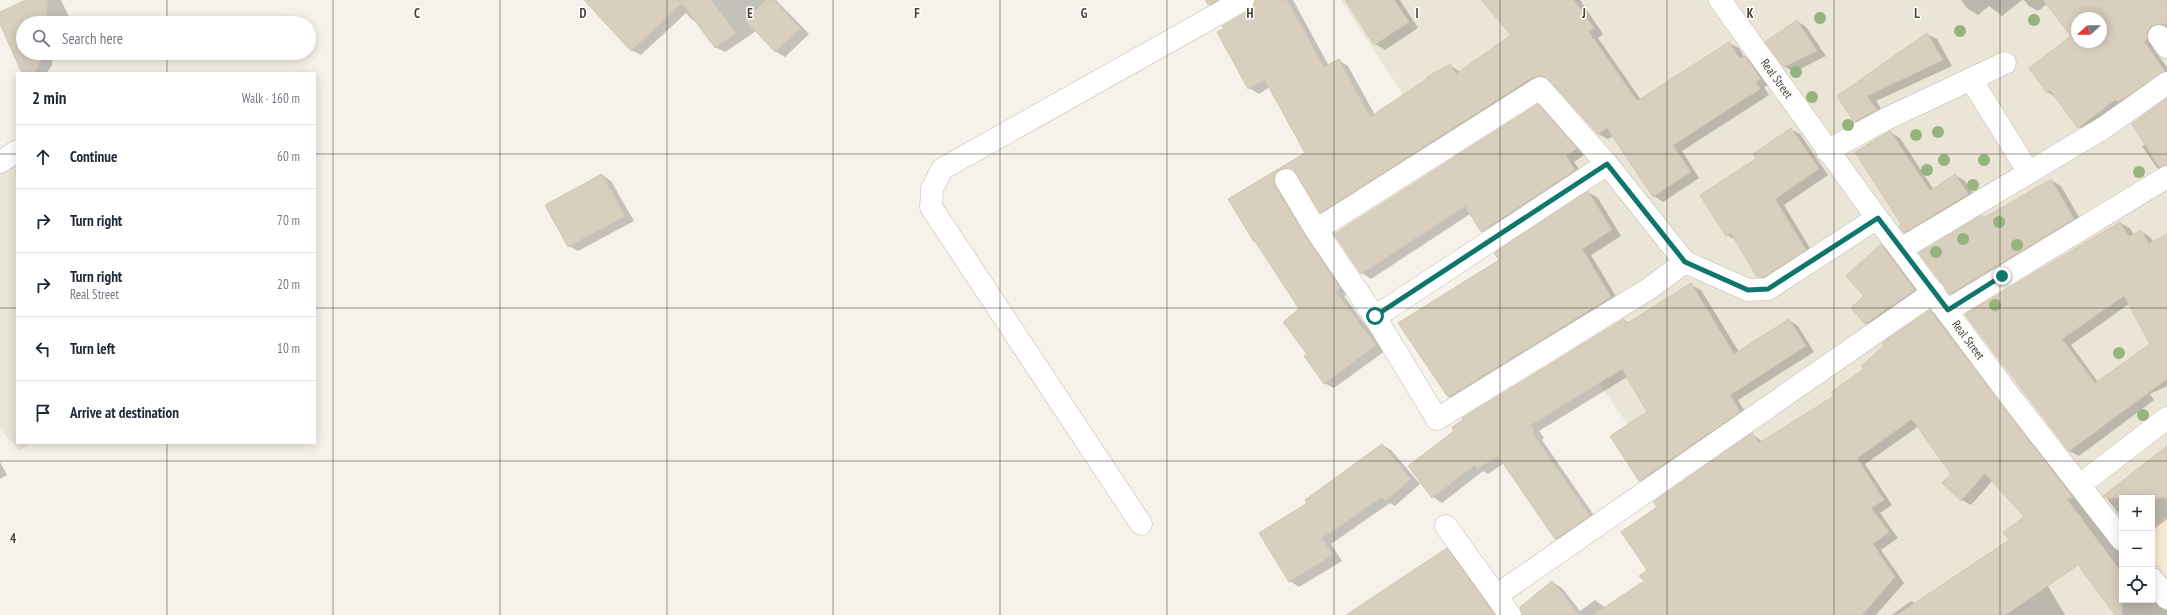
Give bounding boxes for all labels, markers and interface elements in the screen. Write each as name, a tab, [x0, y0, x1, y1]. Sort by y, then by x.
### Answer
text: C	[414, 5, 420, 22]
text: D	[580, 5, 587, 22]
text: E	[747, 5, 753, 22]
text: F	[914, 5, 920, 22]
text: G	[1081, 5, 1088, 22]
text: H	[1247, 5, 1254, 22]
text: I	[1415, 5, 1419, 22]
text: J	[1581, 5, 1586, 22]
text: K	[1747, 5, 1754, 22]
text: L	[1914, 5, 1920, 22]
north arrow	[2071, 12, 2107, 48]
search box	[16, 16, 316, 60]
icon: search	[30, 27, 52, 49]
text: Search here	[62, 29, 123, 48]
street label: Real Street	[1758, 56, 1797, 102]
text: 2 min	[32, 87, 66, 109]
text: Walk · 160 m	[242, 90, 300, 107]
icon: ahead	[32, 146, 54, 168]
text: Continue	[70, 147, 117, 166]
text: 60 m	[277, 148, 300, 165]
icon: right	[32, 210, 54, 232]
text: Turn right	[70, 211, 122, 230]
text: 70 m	[277, 212, 300, 229]
text: Turn right	[70, 267, 122, 286]
route end	[1993, 267, 2011, 285]
icon: right	[32, 274, 54, 296]
text: 20 m	[277, 276, 300, 293]
text: Real Street	[70, 286, 119, 303]
route start	[1366, 307, 1384, 325]
street label: Real Street	[1949, 317, 1989, 363]
icon: left	[32, 338, 54, 360]
text: Turn left	[70, 339, 115, 358]
text: 10 m	[277, 340, 300, 357]
icon: arrive	[32, 402, 54, 424]
text: Arrive at destination	[70, 403, 179, 422]
map controls	[2119, 495, 2155, 603]
button: +	[2119, 495, 2155, 531]
text: 4	[10, 530, 17, 547]
button: −	[2119, 531, 2155, 567]
button: locate	[2119, 567, 2155, 603]

